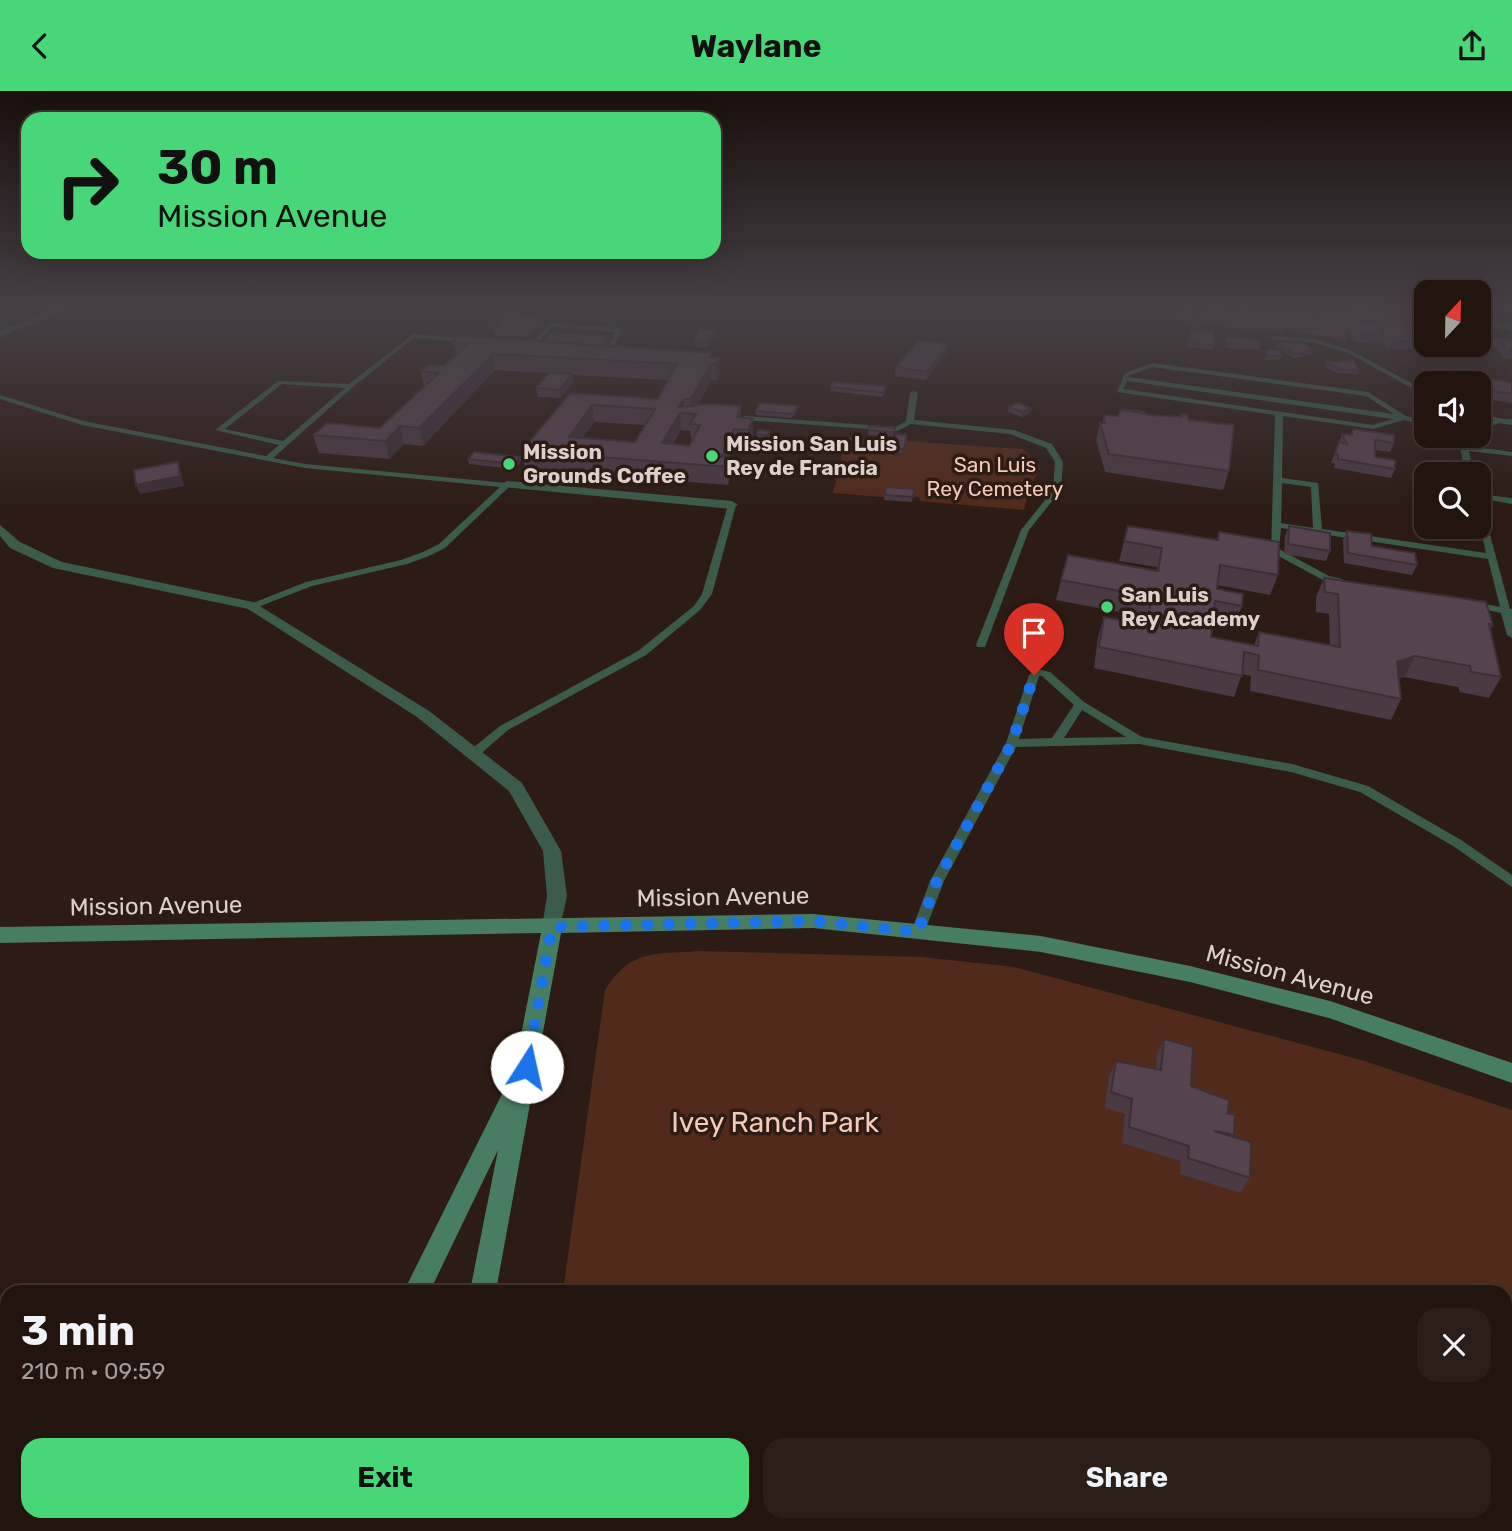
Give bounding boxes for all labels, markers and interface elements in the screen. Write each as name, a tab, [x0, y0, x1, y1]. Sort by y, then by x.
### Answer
icon: back	[21, 27, 59, 65]
text: Waylane	[690, 27, 822, 65]
icon: share	[1453, 27, 1491, 65]
text: 30 m	[157, 138, 278, 196]
icon: right	[42, 140, 133, 231]
text: Mission Avenue	[157, 197, 387, 235]
north arrow	[1414, 280, 1491, 357]
map controls	[1414, 280, 1491, 539]
button: sound	[1414, 371, 1491, 448]
place label: Mission San Luis Rey de Francia	[726, 431, 897, 480]
place label: Mission Grounds Coffee	[523, 439, 686, 488]
marker: Mission San Luis Rey de Francia	[704, 448, 720, 464]
park label: San Luis Rey Cemetery	[927, 452, 1064, 501]
marker: Mission Grounds Coffee	[501, 456, 517, 472]
button: search	[1414, 462, 1491, 539]
place label: San Luis Rey Academy	[1121, 582, 1261, 631]
marker: San Luis Rey Academy	[1099, 599, 1115, 615]
pin	[1004, 603, 1064, 675]
icon: arrive	[1015, 614, 1053, 652]
street label: Mission Avenue	[636, 881, 810, 913]
street label: Mission Avenue	[69, 890, 243, 922]
street label: Mission Avenue	[1203, 939, 1377, 1011]
position arrow	[490, 1030, 564, 1104]
park label: Ivey Ranch Park	[671, 1106, 879, 1139]
text: 3 min	[21, 1306, 135, 1356]
button: close	[1417, 1308, 1491, 1382]
text: 210 m · 09:59	[21, 1357, 165, 1385]
button: Exit	[21, 1438, 749, 1518]
button: Share	[763, 1438, 1491, 1518]

